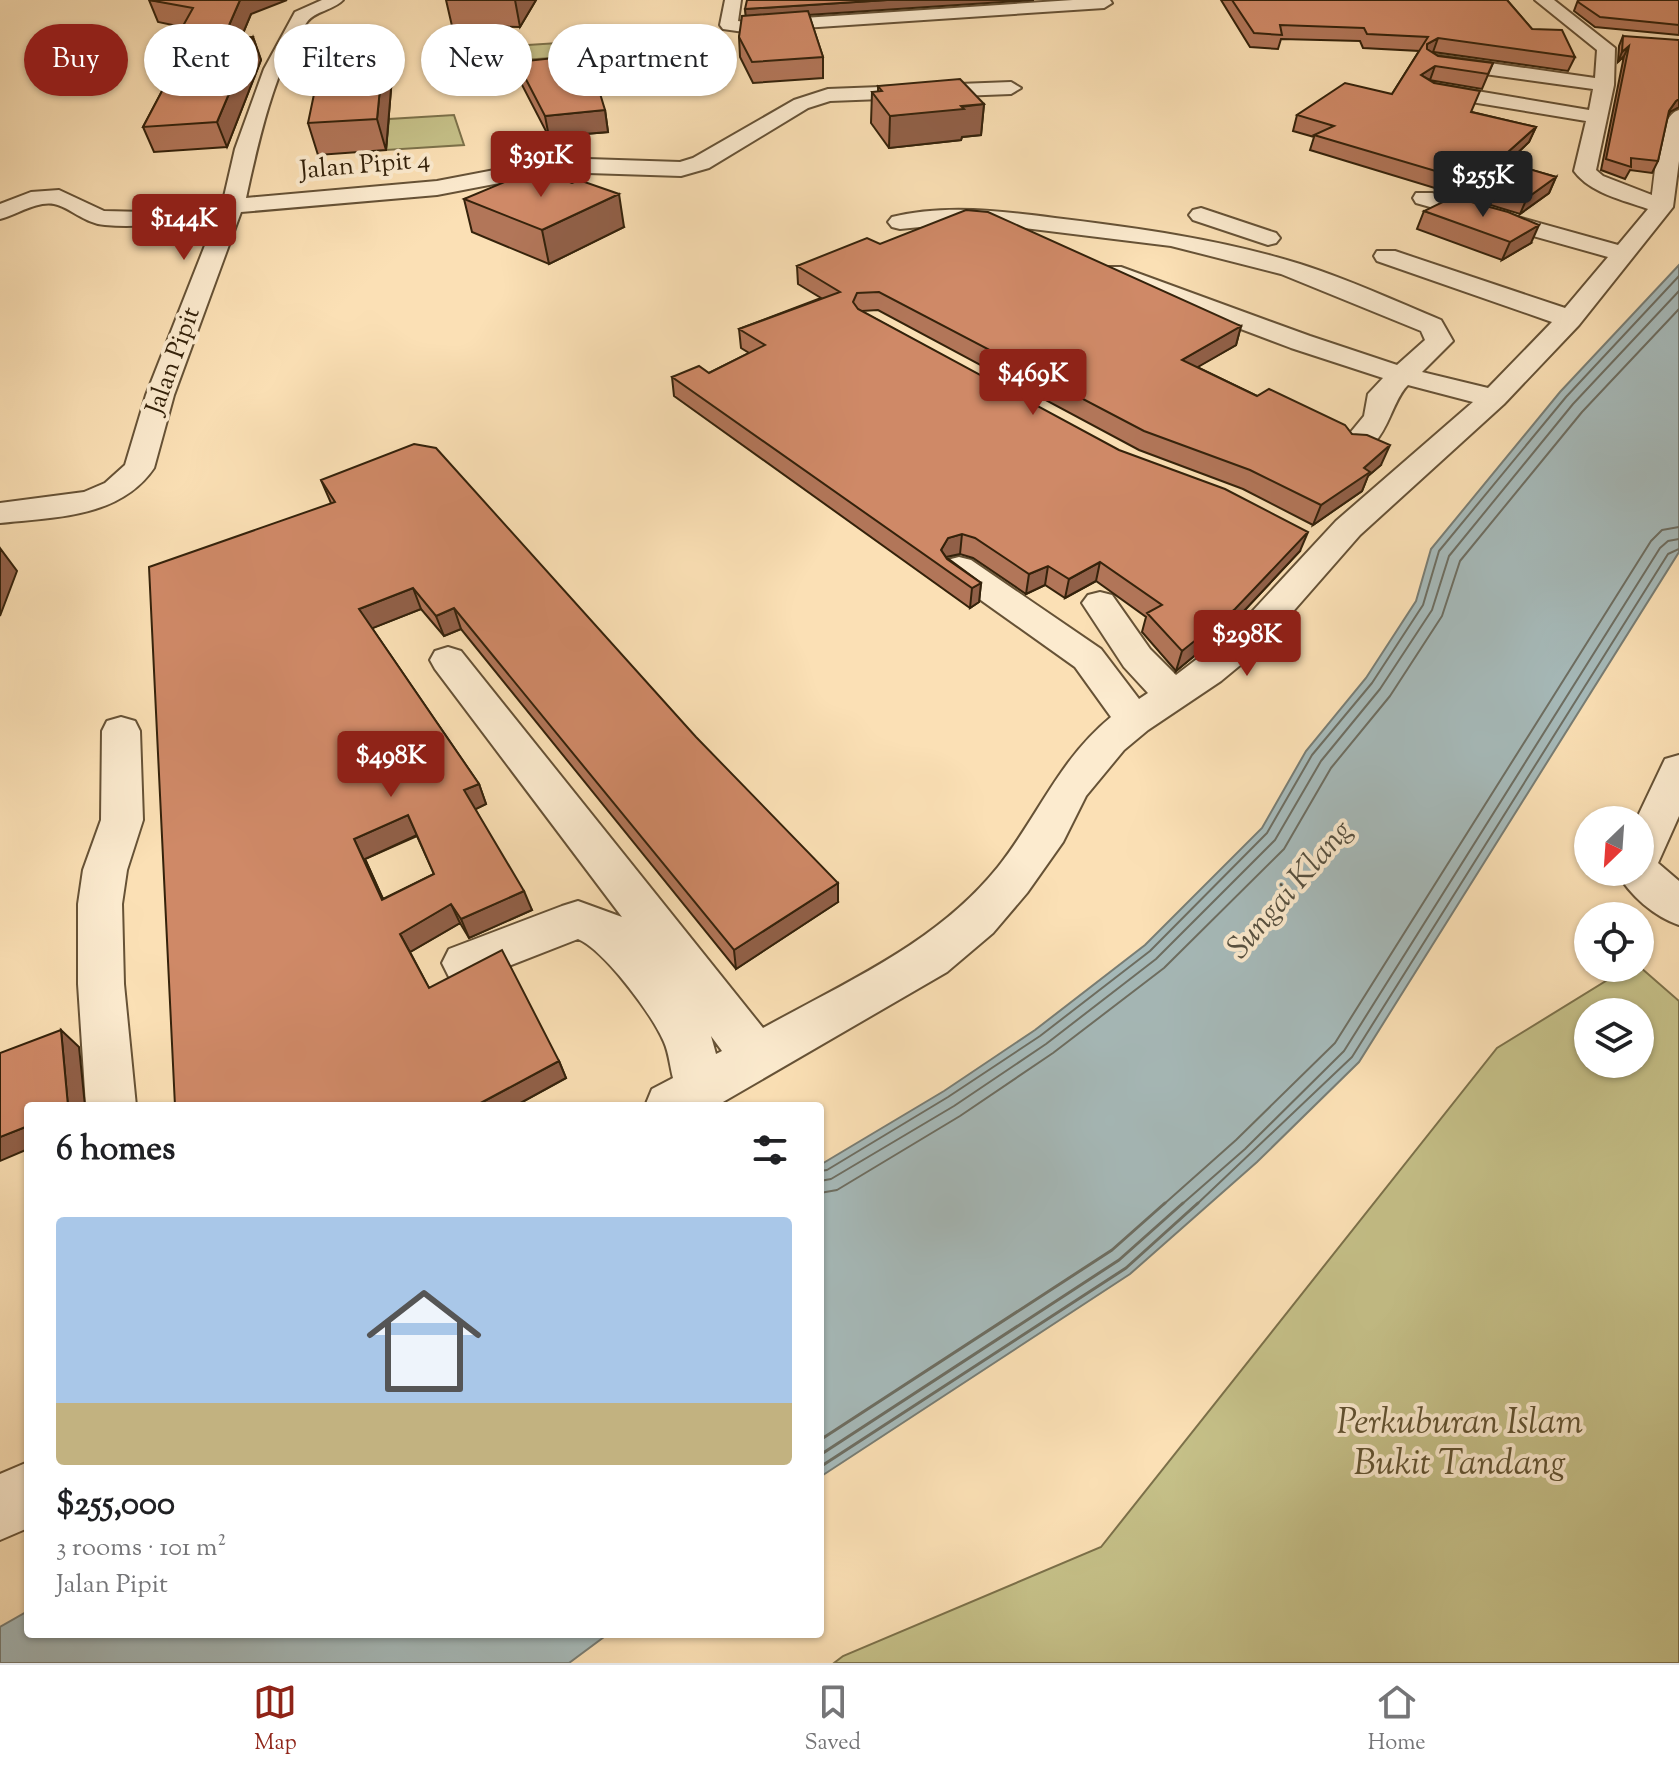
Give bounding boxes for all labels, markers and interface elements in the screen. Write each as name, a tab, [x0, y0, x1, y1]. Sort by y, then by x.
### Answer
chip: Buy	[24, 24, 128, 96]
chip: Rent	[144, 24, 258, 96]
chip: Filters	[274, 24, 405, 96]
chip: New	[421, 24, 532, 96]
chip: Apartment	[548, 24, 737, 96]
pin: $391K	[485, 131, 597, 199]
text: $391K	[509, 138, 573, 175]
street label: Jalan Pipit 4	[296, 142, 432, 190]
pin: $255K	[1427, 151, 1539, 219]
text: $255K	[1452, 158, 1514, 195]
pin: $144K	[128, 194, 240, 262]
text: $144K	[150, 201, 218, 238]
street label: Jalan Pipit	[137, 302, 211, 422]
pin: $469K	[977, 349, 1089, 417]
text: $469K	[997, 356, 1069, 393]
pin: $298K	[1191, 610, 1303, 678]
text: $298K	[1212, 617, 1282, 654]
pin: $498K	[335, 731, 447, 799]
text: $498K	[355, 738, 427, 775]
north arrow	[1574, 806, 1654, 886]
map controls	[1574, 806, 1654, 1078]
water label: Sungai Klang	[1217, 810, 1365, 970]
button: locate	[1574, 902, 1654, 982]
button: layers	[1574, 998, 1654, 1078]
text: 6 homes	[56, 1126, 175, 1175]
icon: filters	[748, 1128, 792, 1172]
icon: home	[352, 1269, 496, 1413]
park label: Perkuburan Islam Bukit Tandang	[1337, 1398, 1583, 1491]
text: $255,000	[56, 1481, 175, 1530]
text: 3 rooms · 101 m²	[56, 1530, 226, 1567]
text: Jalan Pipit	[56, 1567, 168, 1604]
tab: Map	[253, 1680, 297, 1760]
tab: Saved	[804, 1680, 861, 1760]
tab: Home	[1368, 1680, 1426, 1760]

